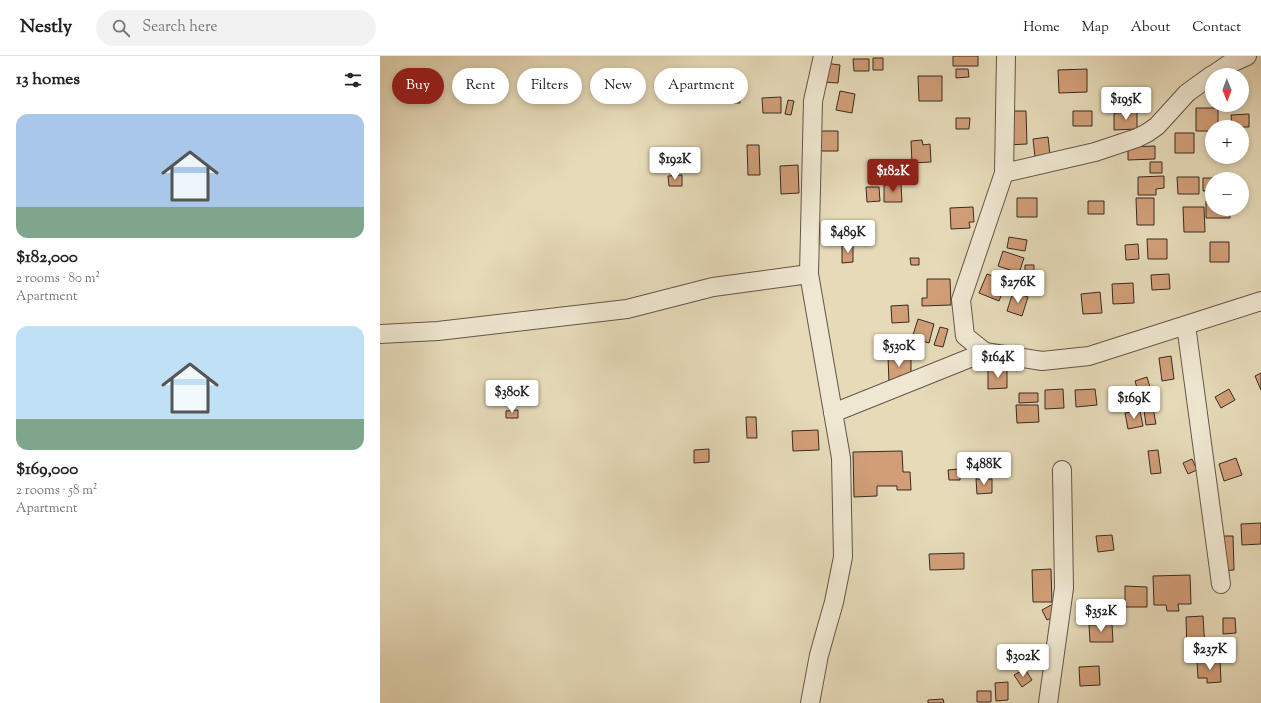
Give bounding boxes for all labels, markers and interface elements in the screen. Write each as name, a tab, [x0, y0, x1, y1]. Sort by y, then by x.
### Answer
search box	[96, 10, 376, 46]
text: Nestly	[20, 14, 72, 41]
icon: search	[110, 17, 132, 39]
text: Search here	[142, 17, 218, 38]
text: Home	[1023, 18, 1060, 38]
text: Map	[1082, 18, 1109, 38]
text: About	[1131, 18, 1170, 38]
text: Contact	[1192, 18, 1241, 38]
text: 13 homes	[16, 68, 80, 92]
chip: Buy	[392, 68, 444, 104]
chip: Rent	[452, 68, 509, 104]
chip: Filters	[517, 68, 582, 104]
chip: New	[590, 68, 646, 104]
chip: Apartment	[654, 68, 748, 104]
north arrow	[1205, 68, 1249, 112]
map controls	[1205, 68, 1249, 216]
icon: filters	[342, 69, 364, 91]
pin: $195K	[1098, 87, 1154, 121]
text: $195K	[1110, 91, 1142, 109]
button: +	[1205, 120, 1249, 164]
icon: home	[154, 140, 226, 212]
pin: $192K	[647, 147, 703, 181]
text: $192K	[658, 151, 692, 169]
pin: $182K	[865, 159, 921, 193]
text: $182K	[876, 163, 910, 181]
button: −	[1205, 172, 1249, 216]
pin: $489K	[820, 220, 876, 254]
text: $489K	[830, 224, 866, 242]
text: $182,000	[16, 246, 78, 270]
text: 2 rooms · 80 m²	[16, 270, 100, 288]
pin: $276K	[990, 270, 1046, 304]
text: $276K	[1000, 274, 1036, 292]
text: Apartment	[16, 288, 77, 306]
pin: $530K	[871, 334, 927, 368]
text: $530K	[883, 338, 915, 356]
pin: $164K	[970, 345, 1026, 379]
text: $164K	[981, 349, 1015, 367]
icon: home	[154, 352, 226, 424]
pin: $380K	[484, 380, 540, 414]
text: $380K	[495, 384, 529, 402]
pin: $169K	[1106, 386, 1162, 420]
text: $169K	[1117, 390, 1151, 408]
pin: $488K	[956, 452, 1012, 486]
text: $488K	[966, 456, 1002, 474]
text: $169,000	[16, 458, 78, 482]
text: 2 rooms · 58 m²	[16, 482, 97, 500]
text: Apartment	[16, 500, 77, 518]
pin: $352K	[1073, 599, 1129, 633]
text: $352K	[1085, 603, 1117, 621]
pin: $237K	[1182, 637, 1238, 671]
text: $237K	[1193, 641, 1227, 659]
pin: $302K	[995, 644, 1051, 678]
text: $302K	[1006, 648, 1040, 666]

